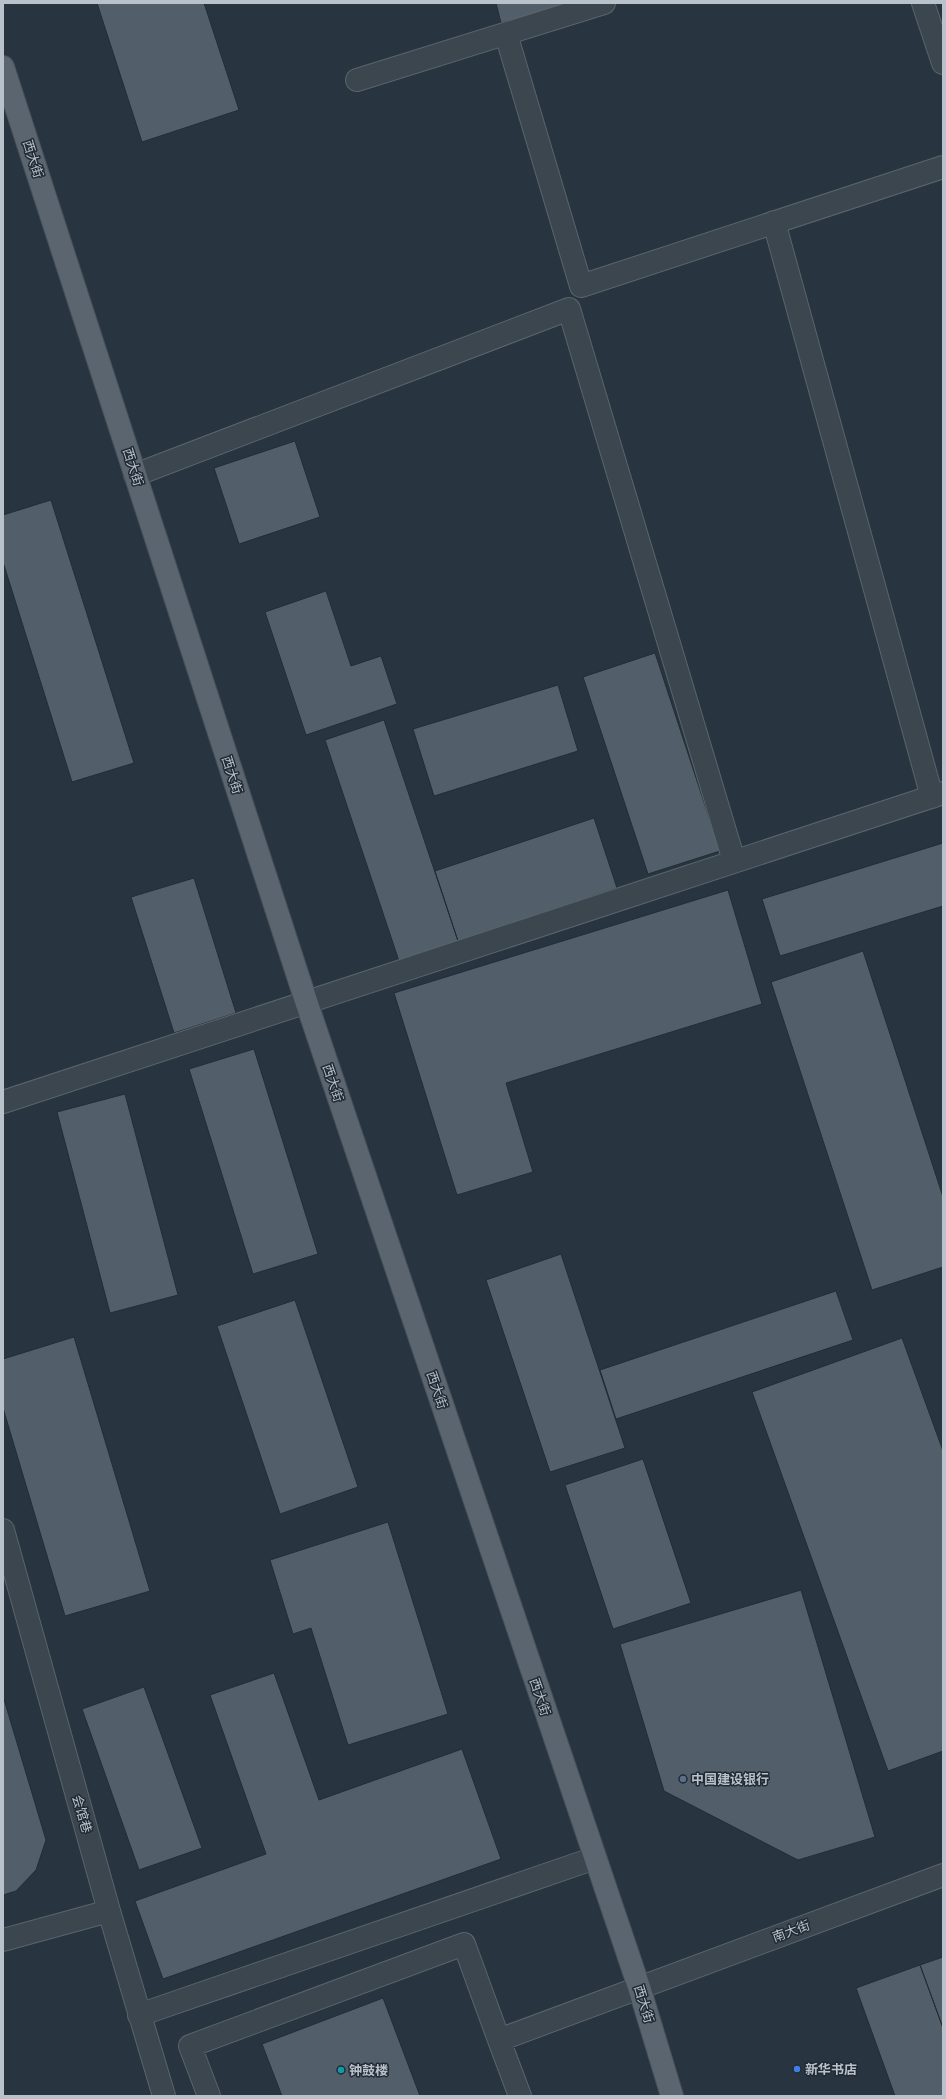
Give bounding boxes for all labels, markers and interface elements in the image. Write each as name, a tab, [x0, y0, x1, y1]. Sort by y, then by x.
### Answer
street label: 西大街	[20, 138, 46, 180]
street label: 西大街	[120, 446, 146, 488]
street label: 西大街	[219, 754, 245, 796]
street label: 西大街	[320, 1062, 346, 1104]
street label: 西大街	[424, 1369, 450, 1411]
street label: 西大街	[527, 1676, 553, 1718]
place label: 中国建设银行	[691, 1772, 769, 1787]
marker: 中国建设银行	[678, 1774, 688, 1784]
street label: 会馆巷	[69, 1793, 95, 1835]
street label: 南大街	[770, 1917, 812, 1945]
street label: 西大街	[631, 1983, 657, 2025]
place label: 新华书店	[805, 2062, 857, 2077]
place label: 钟鼓楼	[349, 2063, 388, 2078]
marker: 新华书店	[792, 2064, 802, 2074]
marker: 钟鼓楼	[336, 2065, 346, 2075]

